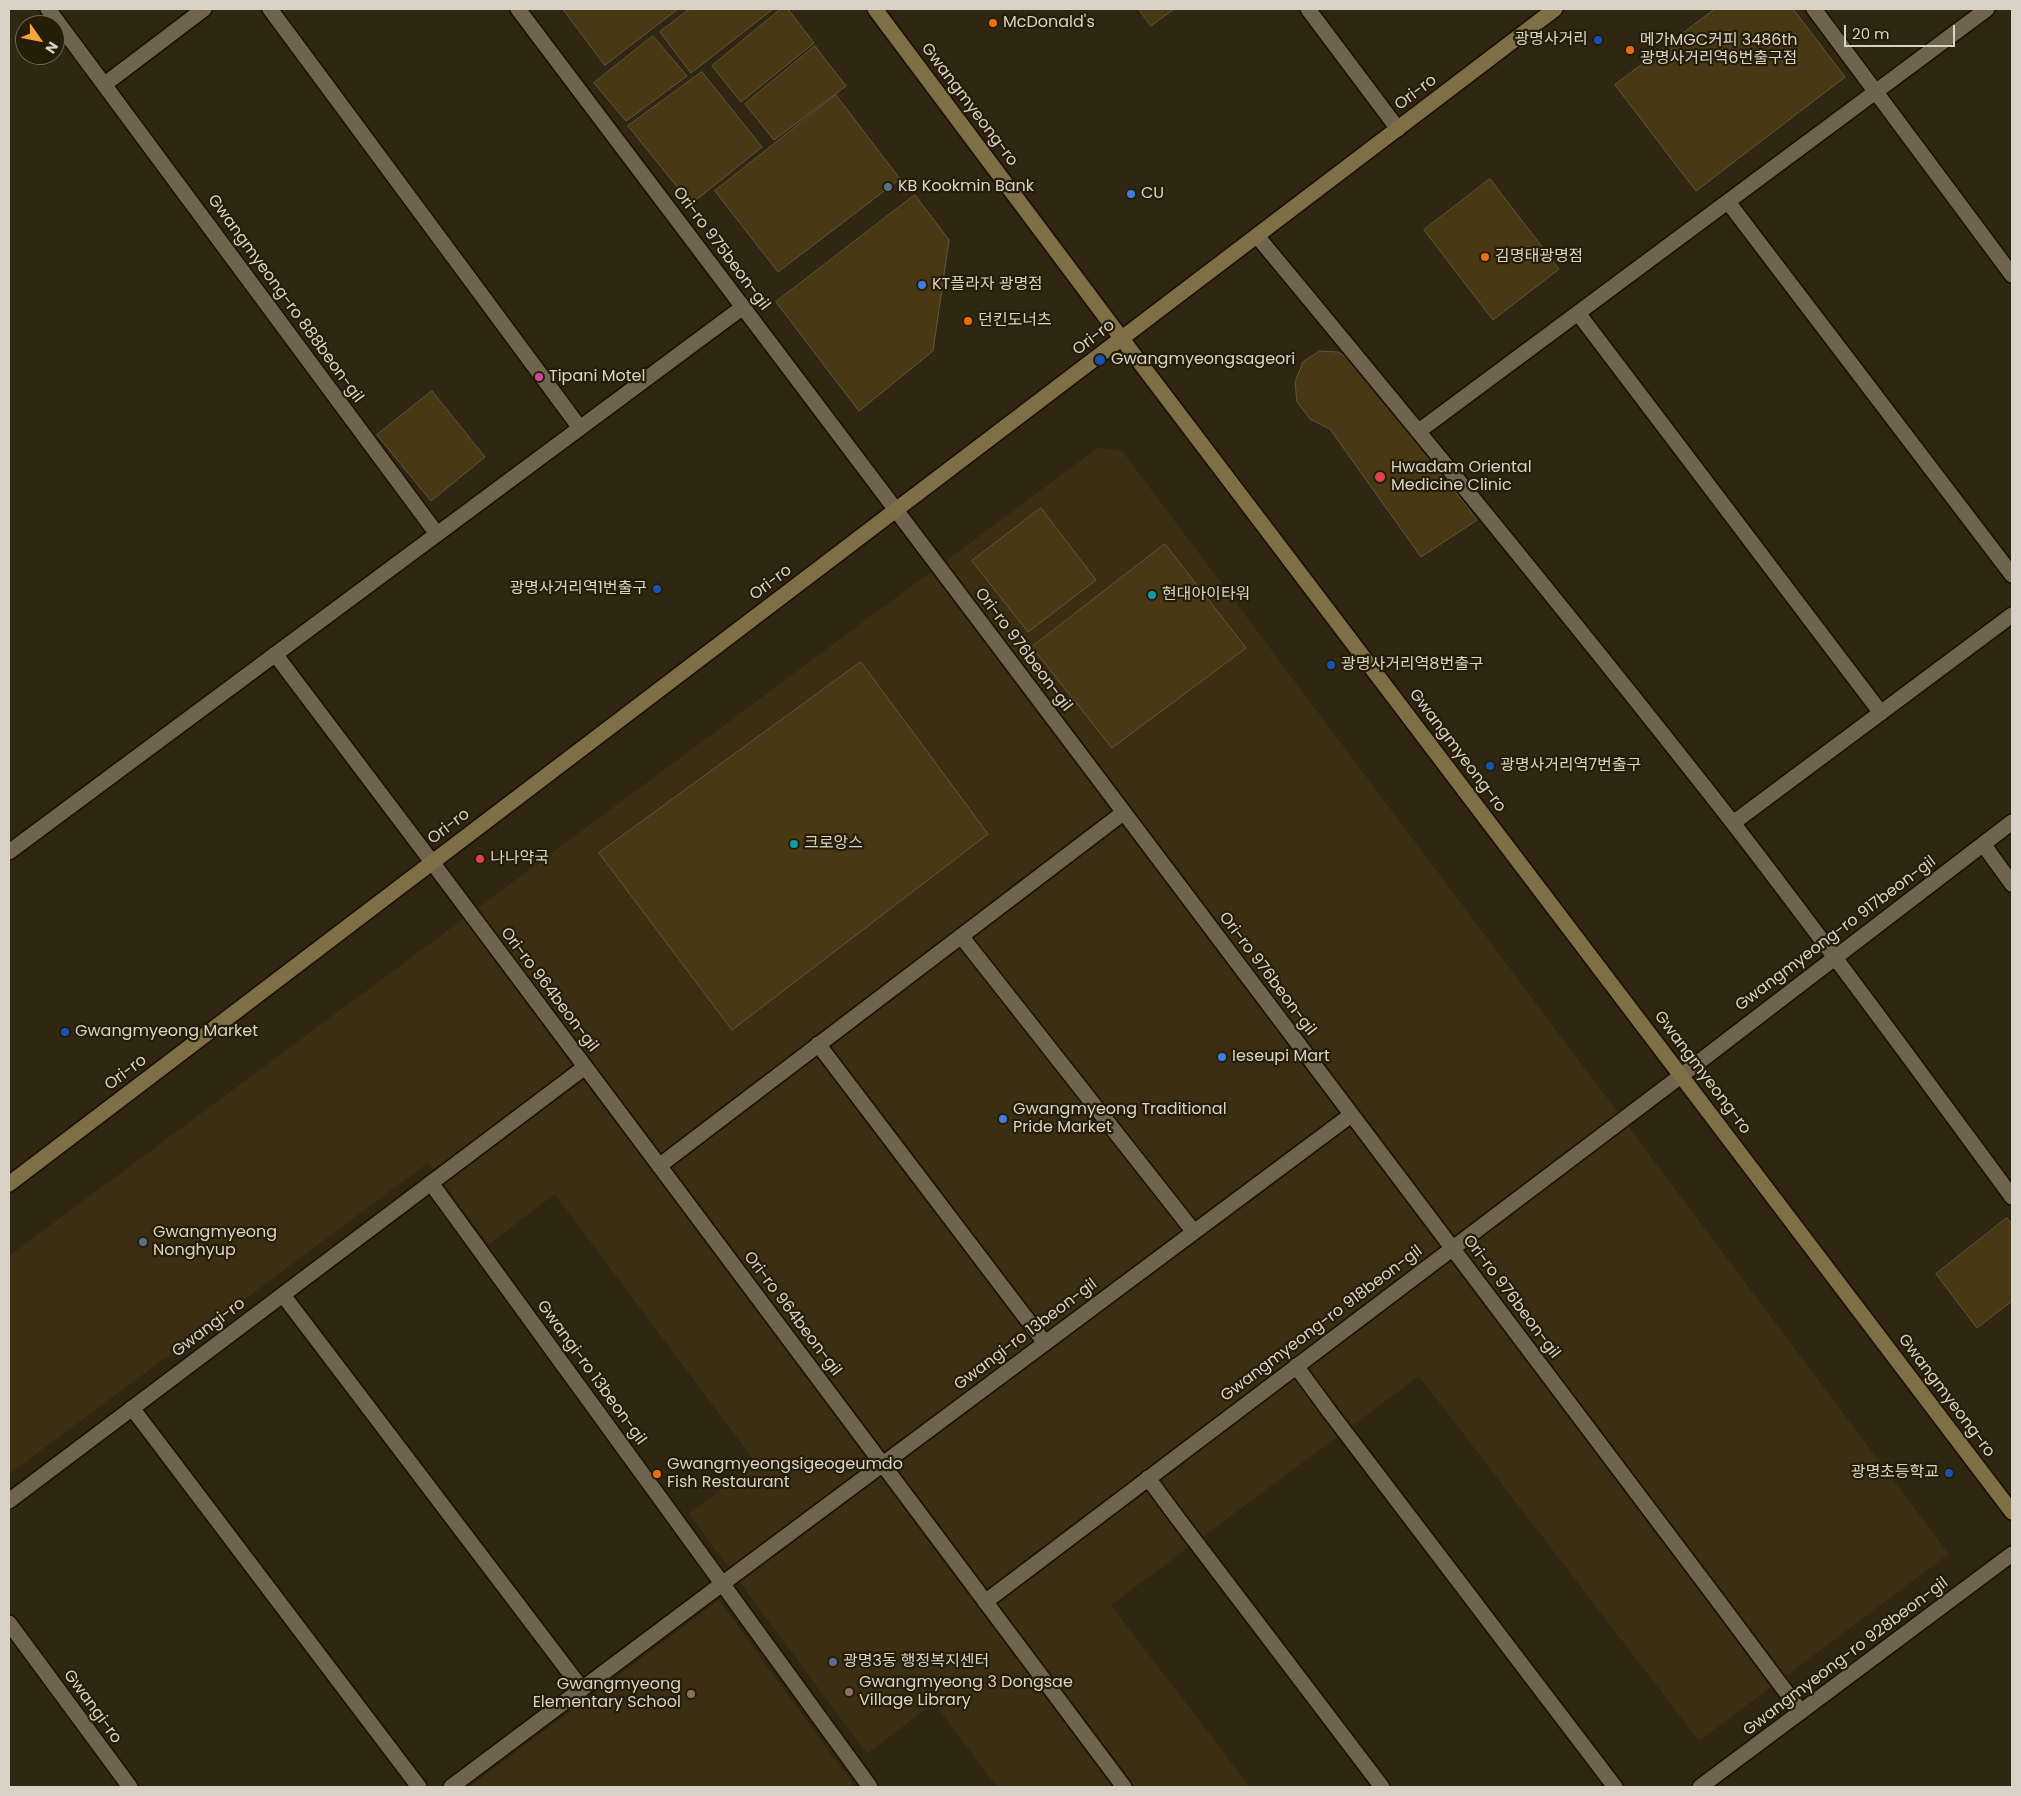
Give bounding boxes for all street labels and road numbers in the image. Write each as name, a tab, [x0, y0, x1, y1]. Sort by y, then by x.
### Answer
street label: Gwangmyeong-ro	[916, 40, 1022, 170]
street label: Ori-ro	[1391, 71, 1441, 115]
street label: Ori-ro 975beon-gil	[668, 184, 774, 314]
street label: Gwangmyeong-ro 888beon-gil	[203, 191, 367, 407]
street label: Ori-ro	[1069, 316, 1119, 360]
street label: Ori-ro	[746, 561, 796, 605]
street label: Ori-ro 976beon-gil	[970, 585, 1076, 715]
street label: Gwangmyeong-ro	[1404, 686, 1510, 816]
street label: Ori-ro	[424, 805, 474, 849]
street label: Gwangmyeong-ro 917beon-gil	[1732, 852, 1940, 1016]
street label: Ori-ro 976beon-gil	[1214, 909, 1320, 1039]
street label: Ori-ro 964beon-gil	[496, 924, 602, 1056]
street label: Gwangmyeong-ro	[1649, 1008, 1755, 1138]
street label: Ori-ro	[101, 1051, 151, 1095]
street label: Ori-ro 976beon-gil	[1458, 1232, 1564, 1362]
street label: Gwangmyeong-ro 918beon-gil	[1217, 1242, 1427, 1406]
street label: Ori-ro 964beon-gil	[739, 1248, 845, 1380]
street label: Gwangi-ro 13beon-gil	[951, 1275, 1101, 1395]
street label: Gwangi-ro	[169, 1294, 249, 1362]
street label: Gwangi-ro 13beon-gil	[532, 1297, 650, 1449]
street label: Gwangmyeong-ro	[1893, 1331, 1999, 1461]
street label: Gwangmyeong-ro 928beon-gil	[1740, 1574, 1952, 1740]
street label: Gwangi-ro	[59, 1666, 125, 1748]

